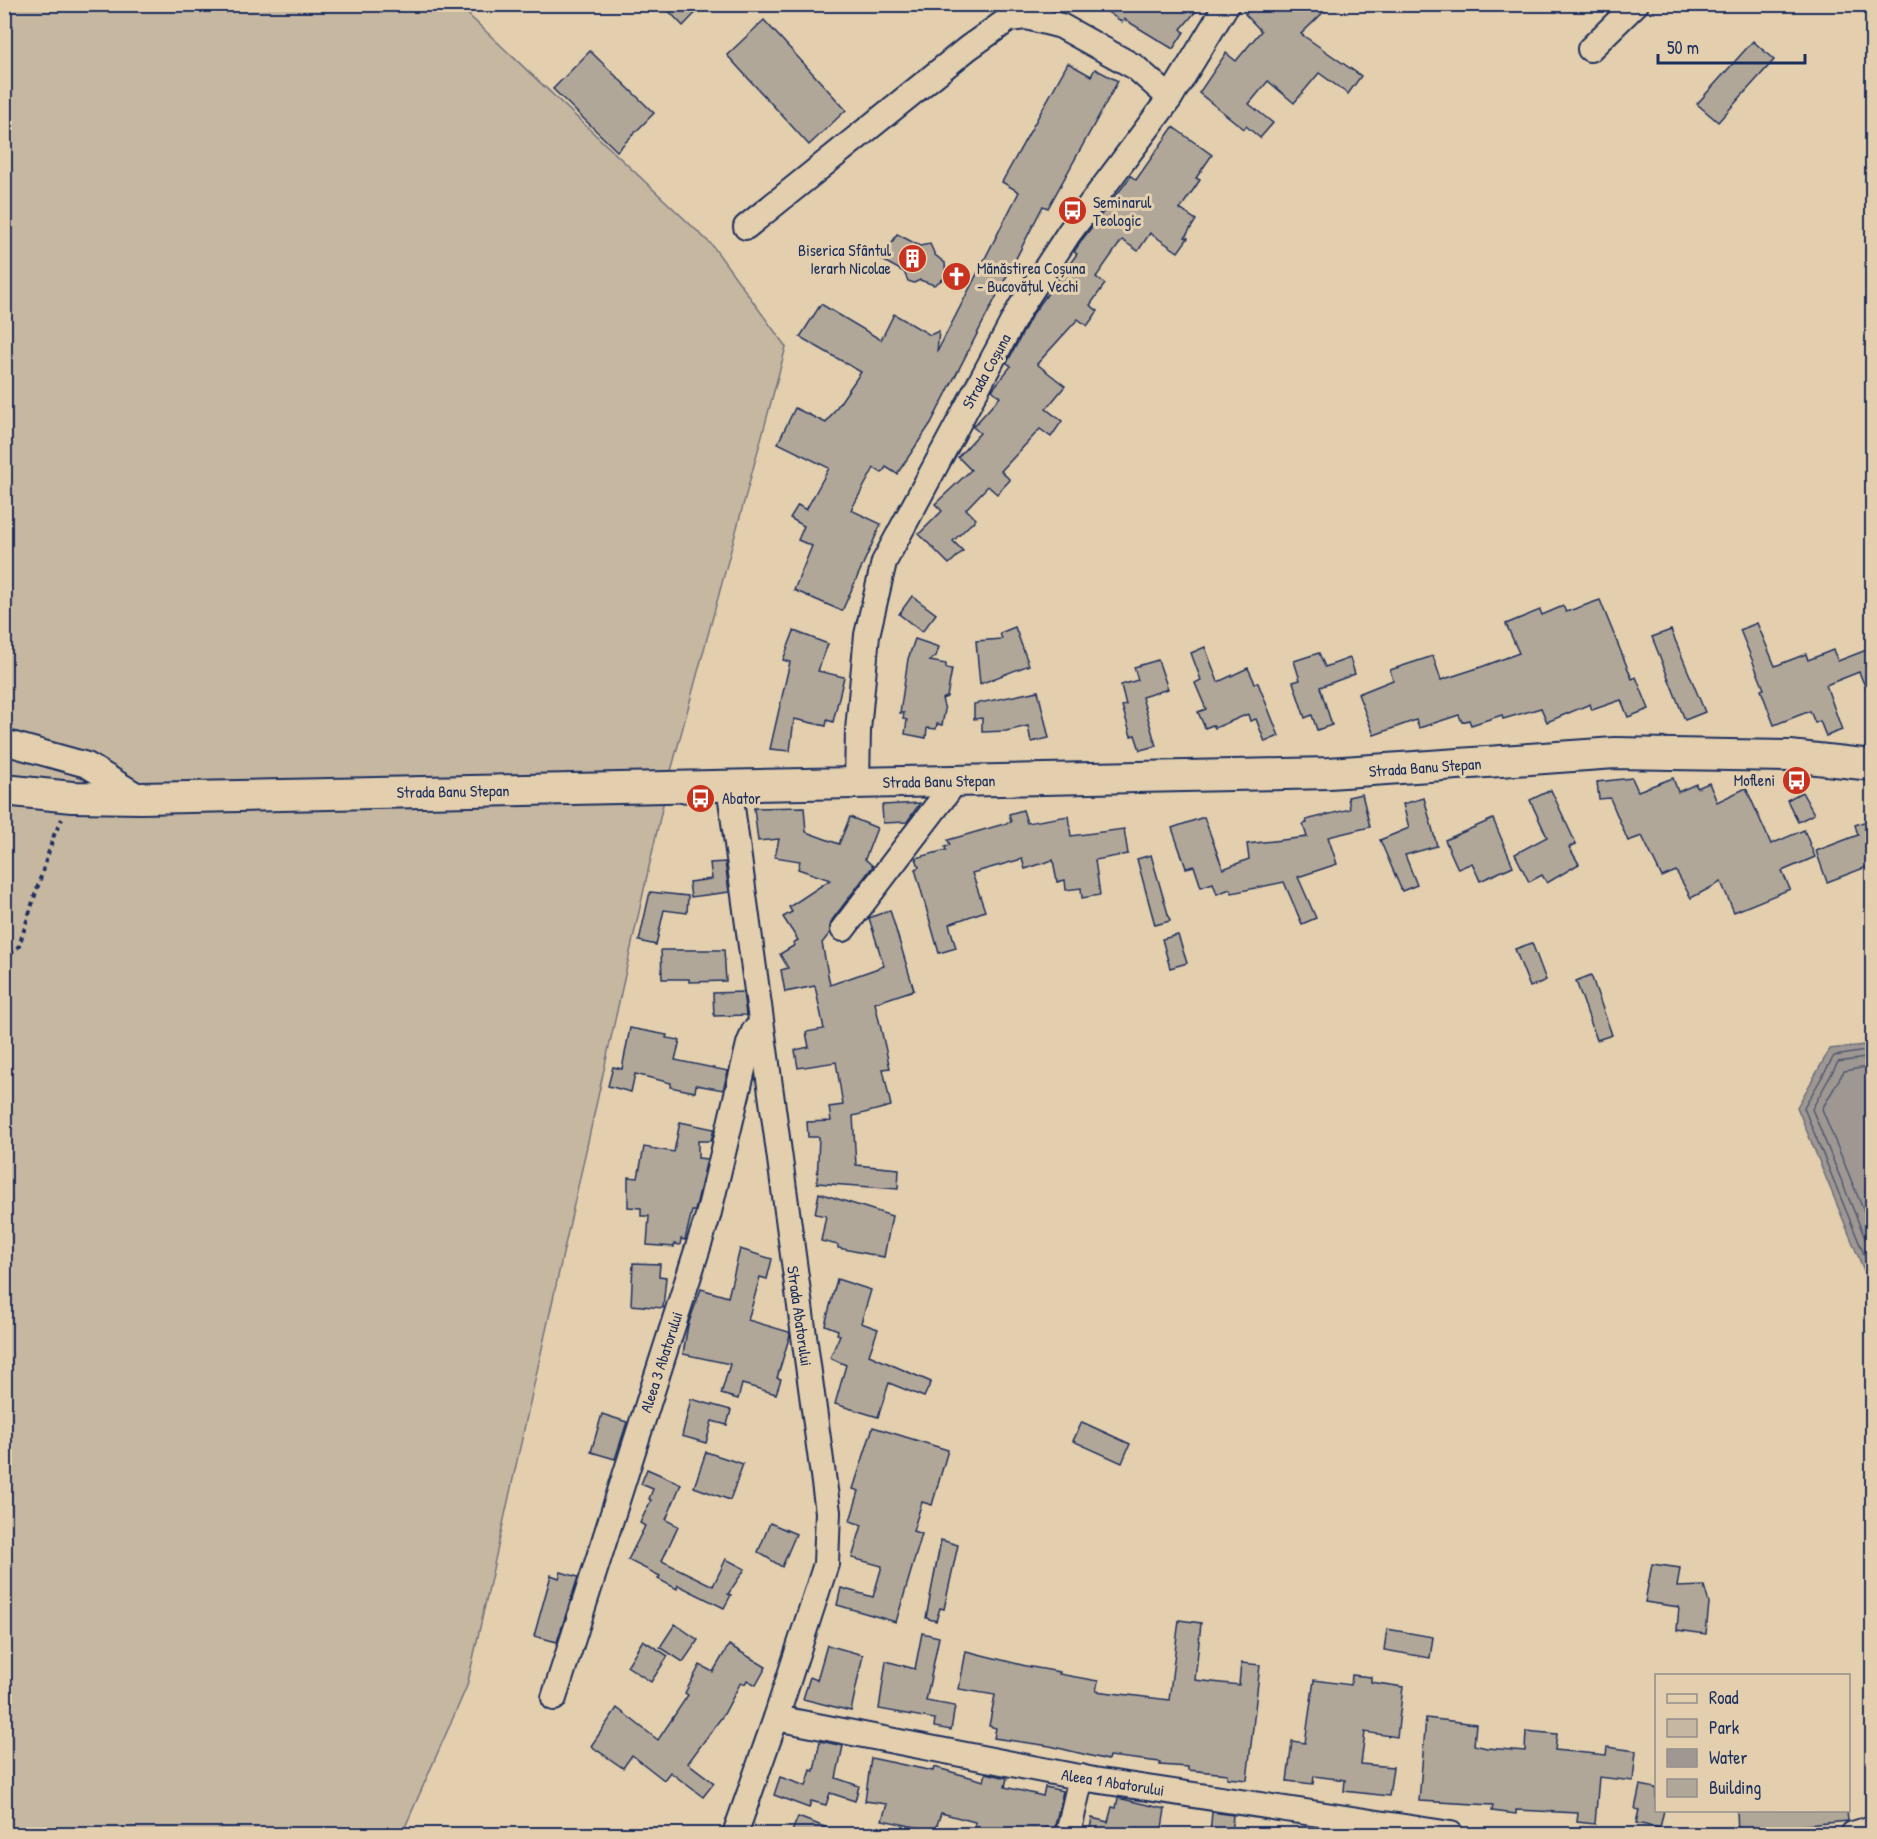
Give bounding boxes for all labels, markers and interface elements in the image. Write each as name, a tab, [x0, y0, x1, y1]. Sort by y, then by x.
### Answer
scale bar	[1658, 27, 1805, 65]
text: 50 m	[1667, 35, 1699, 60]
place label: Seminarul Teologic	[1093, 191, 1152, 231]
bus stop icon: Seminarul Teologic	[1056, 195, 1088, 227]
place label: Biserica Sfântul Ierarh Nicolae	[798, 239, 892, 279]
building icon: Biserica Sfântul Ierarh Nicolae	[896, 243, 928, 275]
place label: Mănăstirea Coșuna - Bucovățul Vechi	[977, 257, 1085, 297]
church icon: Mănăstirea Coșuna - Bucovățul Vechi	[940, 261, 972, 293]
street label: Strada Coșuna	[956, 329, 1016, 413]
street label: Strada Banu Stepan	[1368, 752, 1482, 782]
bus stop icon: Mofleni	[1780, 764, 1812, 796]
street label: Strada Banu Stepan	[882, 769, 996, 793]
place label: Mofleni	[1734, 769, 1775, 791]
street label: Strada Banu Stepan	[396, 779, 510, 803]
bus stop icon: Abator	[685, 782, 717, 814]
place label: Abator	[722, 787, 761, 809]
street label: Strada Abatorului	[782, 1265, 818, 1367]
street label: Aleea 3 Abatorului	[634, 1309, 688, 1415]
legend	[1655, 1674, 1850, 1812]
text: Road	[1709, 1685, 1739, 1710]
text: Park	[1709, 1715, 1740, 1740]
text: Water	[1709, 1745, 1747, 1770]
street label: Aleea 1 Abatorului	[1060, 1763, 1166, 1801]
text: Building	[1709, 1775, 1761, 1800]

